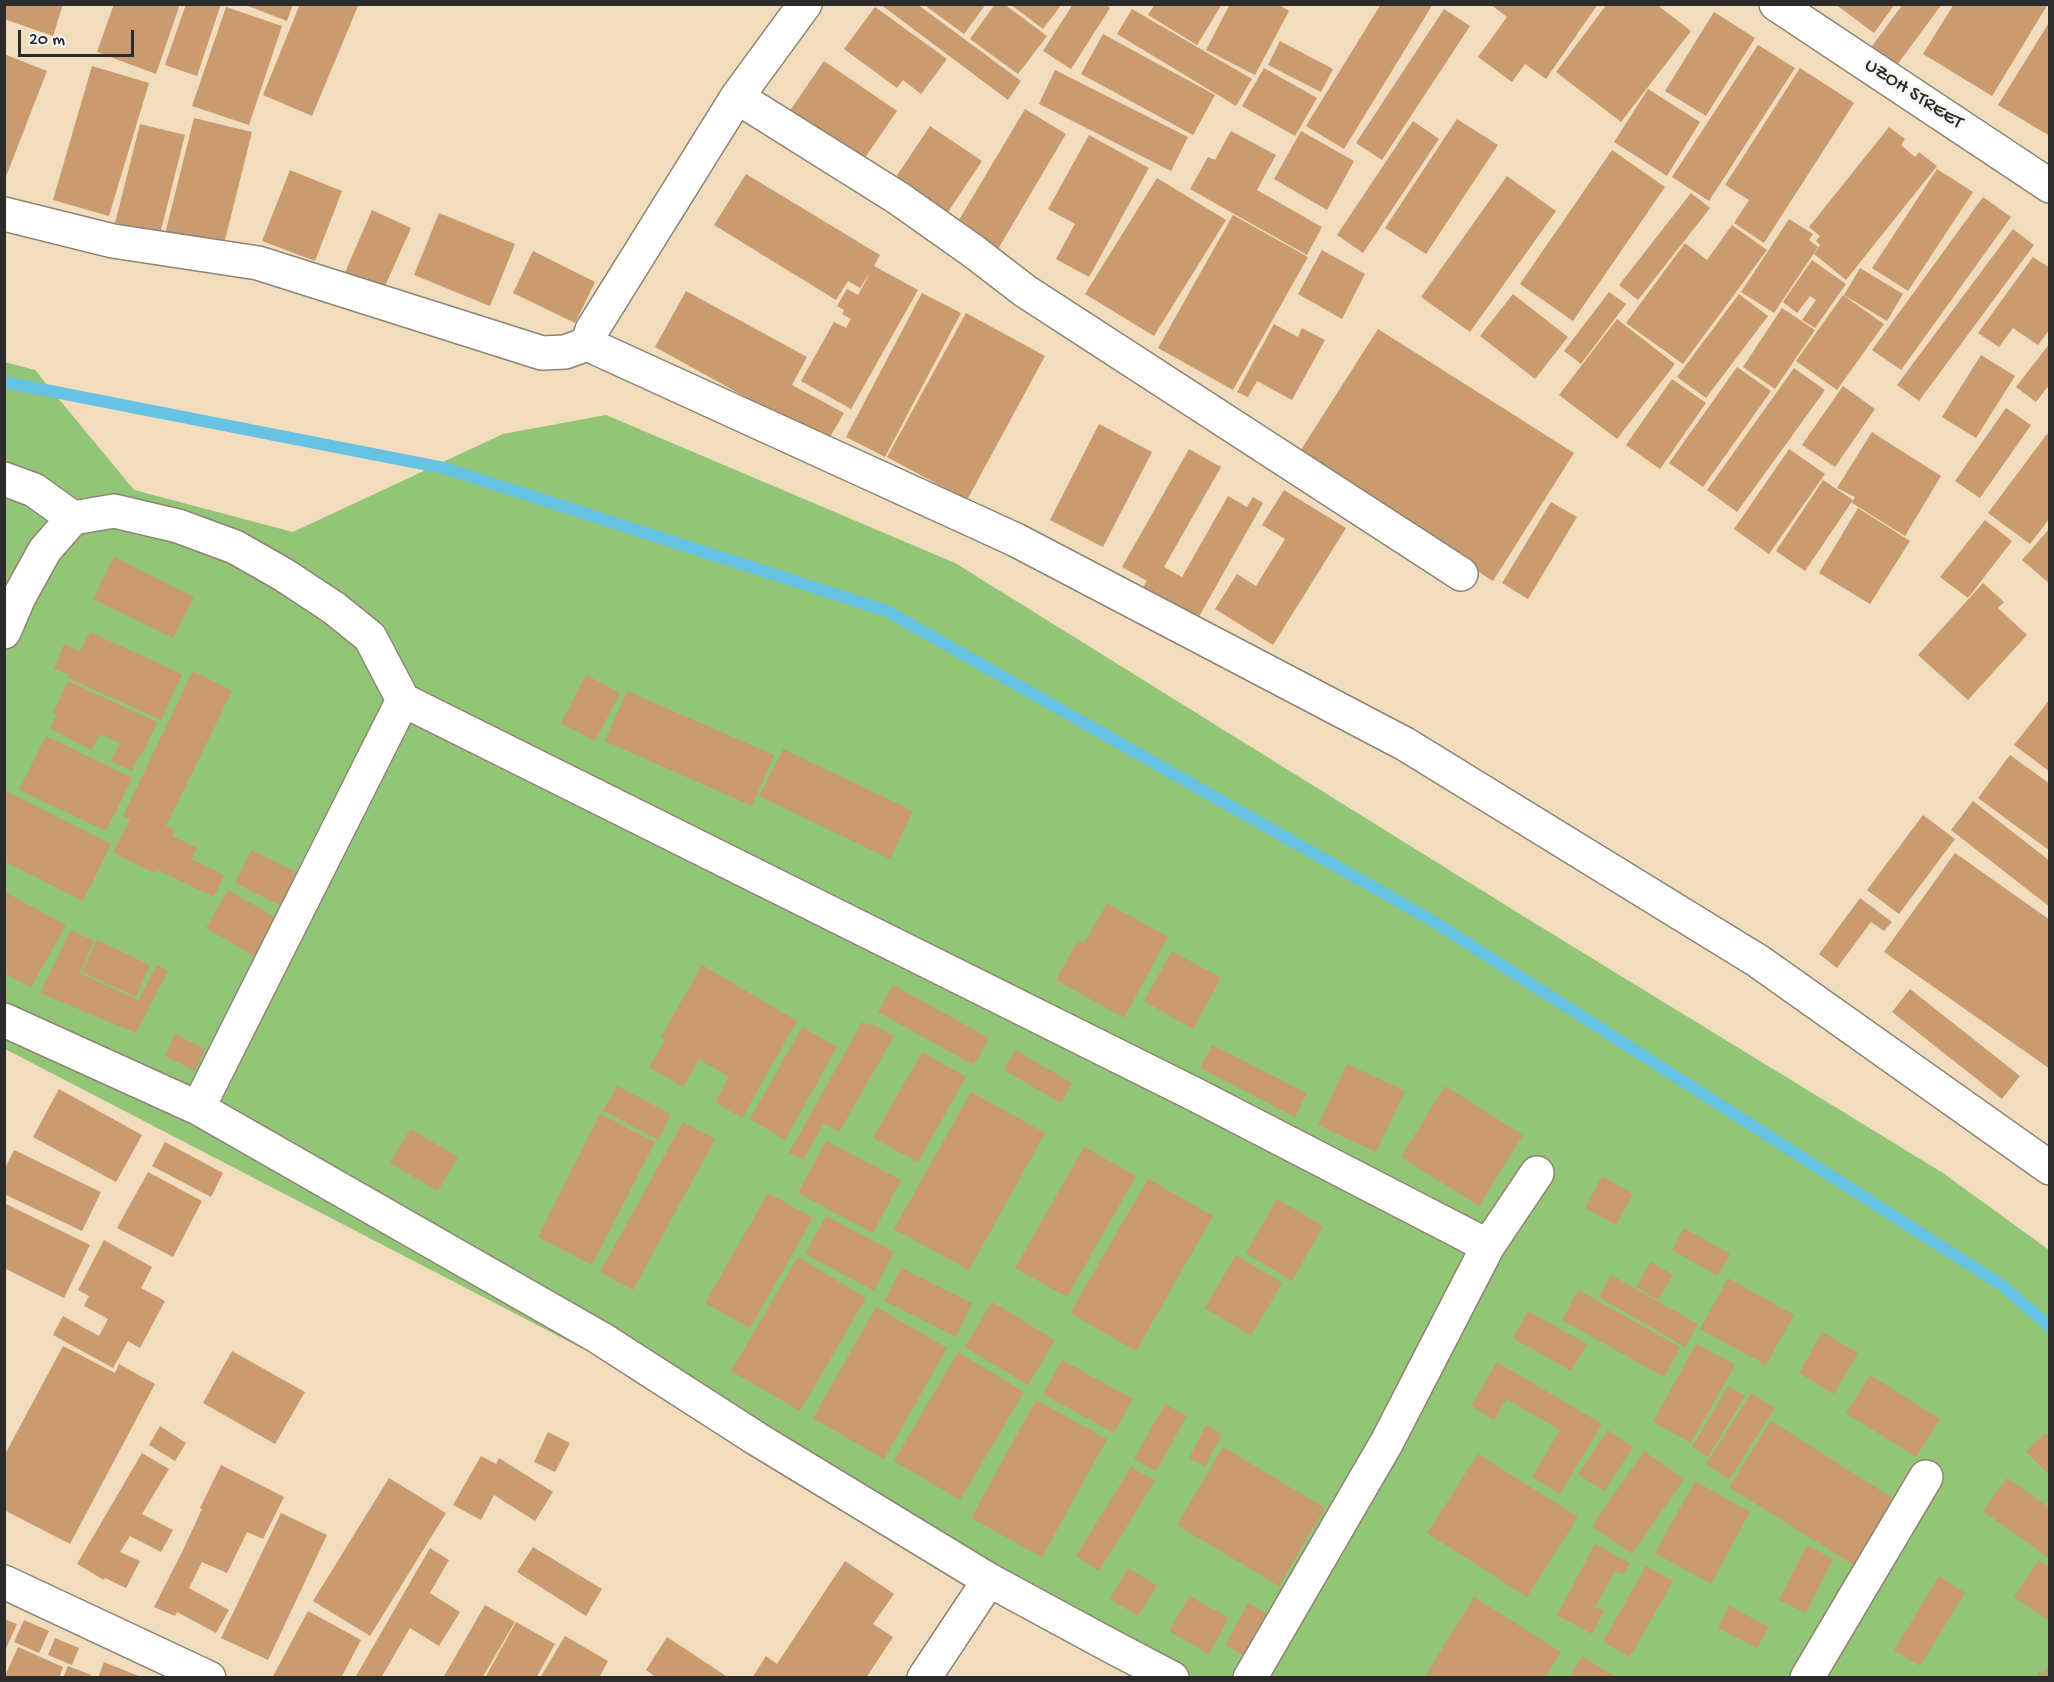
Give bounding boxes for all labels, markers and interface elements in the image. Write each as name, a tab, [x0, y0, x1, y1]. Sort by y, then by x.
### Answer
scale bar	[21, 18, 136, 56]
text: 20 m	[29, 30, 65, 51]
street label: UZOH STREET	[1859, 54, 1967, 136]

